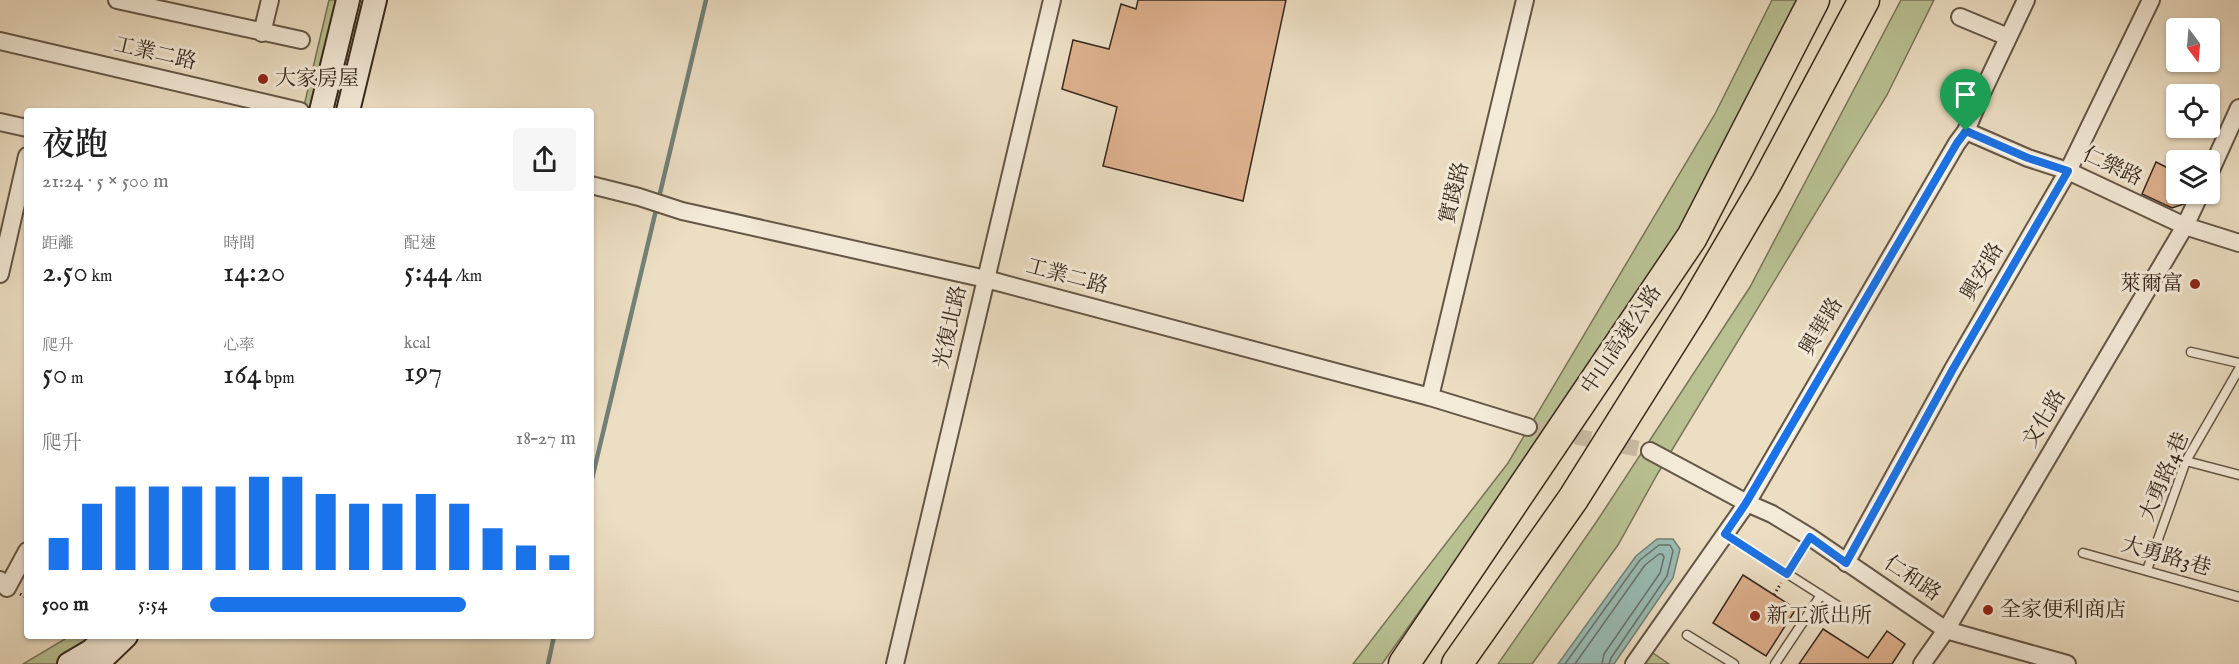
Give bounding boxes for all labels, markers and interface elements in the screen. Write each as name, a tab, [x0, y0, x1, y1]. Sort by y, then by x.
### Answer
north arrow	[2166, 18, 2220, 72]
map controls	[2166, 18, 2220, 204]
street label: 工業二路	[111, 31, 199, 77]
place label: 大家房屋	[275, 66, 359, 93]
pin	[1940, 69, 1991, 131]
marker: 大家房屋	[256, 72, 270, 86]
icon: arrive	[1949, 78, 1982, 111]
button: locate	[2166, 84, 2220, 138]
text: 夜跑	[42, 125, 108, 167]
button: share	[513, 128, 576, 191]
street label: 仁樂路	[2078, 141, 2146, 193]
button: layers	[2166, 150, 2220, 204]
street label: 實踐路	[1434, 159, 1476, 227]
text: 21:24 · 5 × 500 m	[42, 169, 169, 194]
text: 距離	[42, 234, 74, 254]
text: 時間	[223, 234, 255, 254]
text: 配速	[404, 234, 436, 254]
street label: 興安路	[1956, 238, 2010, 306]
street label: 工業二路	[1023, 253, 1111, 301]
text: 2.50	[42, 254, 88, 292]
text: 14:20	[223, 254, 286, 292]
text: 5:44	[404, 254, 452, 292]
text: km	[88, 267, 112, 287]
text: /km	[452, 267, 482, 287]
place label: 萊爾富	[2120, 271, 2183, 298]
marker: 萊爾富	[2188, 277, 2202, 291]
street label: 中山高速公路	[1576, 280, 1668, 400]
street label: 光復北路	[928, 283, 974, 371]
street label: 興華路	[1794, 293, 1850, 361]
text: kcal	[404, 334, 431, 354]
text: 爬升	[42, 336, 74, 356]
text: 心率	[223, 336, 255, 356]
text: 197	[404, 354, 442, 392]
text: 50	[42, 356, 68, 394]
text: 164	[223, 356, 262, 394]
text: m	[68, 369, 83, 389]
text: bpm	[262, 369, 295, 389]
street label: 文化路	[2017, 385, 2073, 453]
text: 18–27 m	[516, 426, 576, 451]
street label: 大勇路4巷	[2134, 428, 2196, 526]
text: 爬升	[42, 431, 82, 456]
street label: 大勇路3巷	[2118, 531, 2214, 583]
street label: 仁和路	[1878, 550, 1946, 608]
text: 500 m	[42, 592, 89, 617]
text: 5:54	[138, 592, 167, 617]
place label: 全家便利商店	[2000, 597, 2126, 624]
place label: 新工派出所	[1767, 603, 1872, 630]
marker: 全家便利商店	[1981, 603, 1995, 617]
marker: 新工派出所	[1748, 609, 1762, 623]

